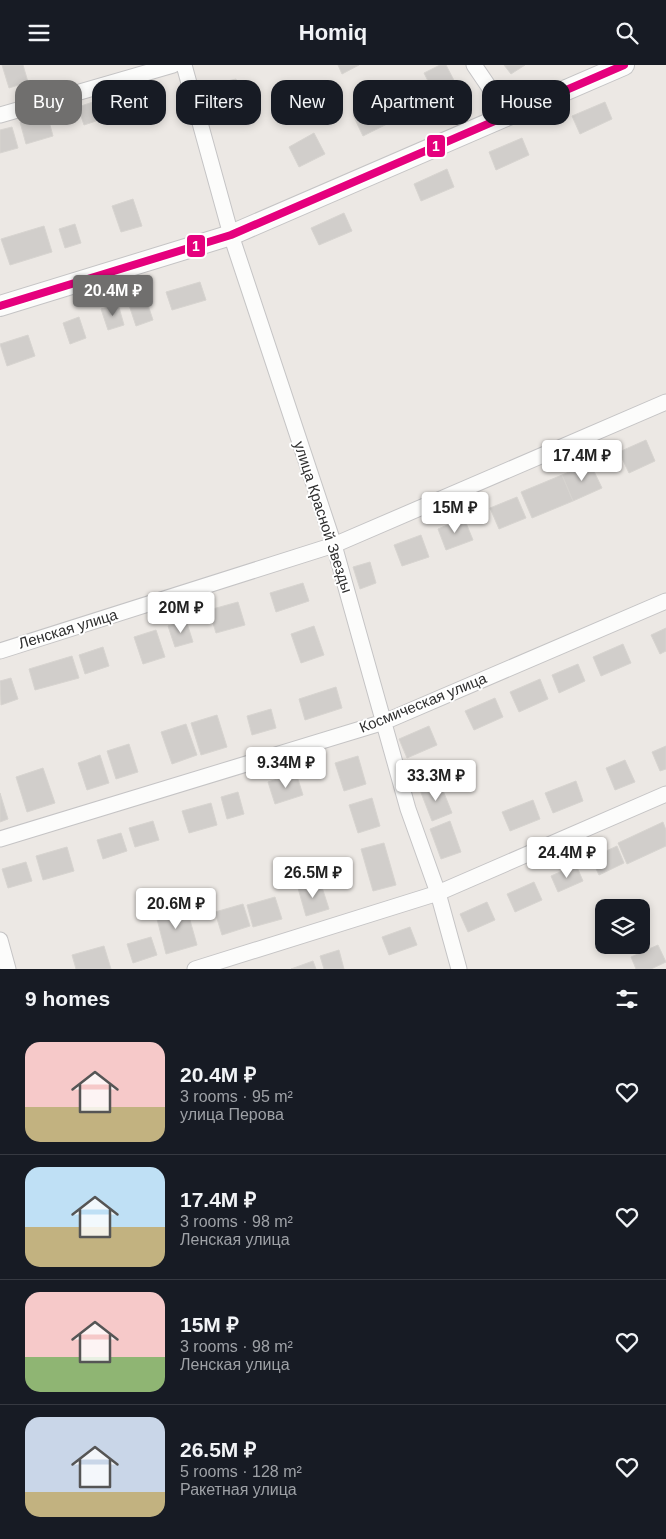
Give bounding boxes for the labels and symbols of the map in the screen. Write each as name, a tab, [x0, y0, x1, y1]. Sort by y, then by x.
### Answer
line badge: 1	[426, 134, 446, 158]
text: 1	[432, 138, 440, 154]
line badge: 1	[186, 234, 206, 258]
text: 1	[192, 238, 200, 254]
pin: 20.4M ₽	[67, 275, 159, 317]
street label: улица Красной Звезды	[291, 439, 356, 595]
pin: 17.4M ₽	[536, 439, 628, 482]
pin: 15M ₽	[420, 491, 490, 534]
pin: 20M ₽	[146, 591, 216, 634]
street label: Ленская улица	[16, 605, 120, 652]
street label: Космическая улица	[357, 669, 490, 736]
pin: 9.34M ₽	[240, 747, 332, 789]
pin: 33.3M ₽	[390, 759, 482, 802]
pin: 24.4M ₽	[521, 837, 613, 879]
pin: 26.5M ₽	[267, 857, 359, 899]
pin: 20.6M ₽	[130, 887, 222, 930]

